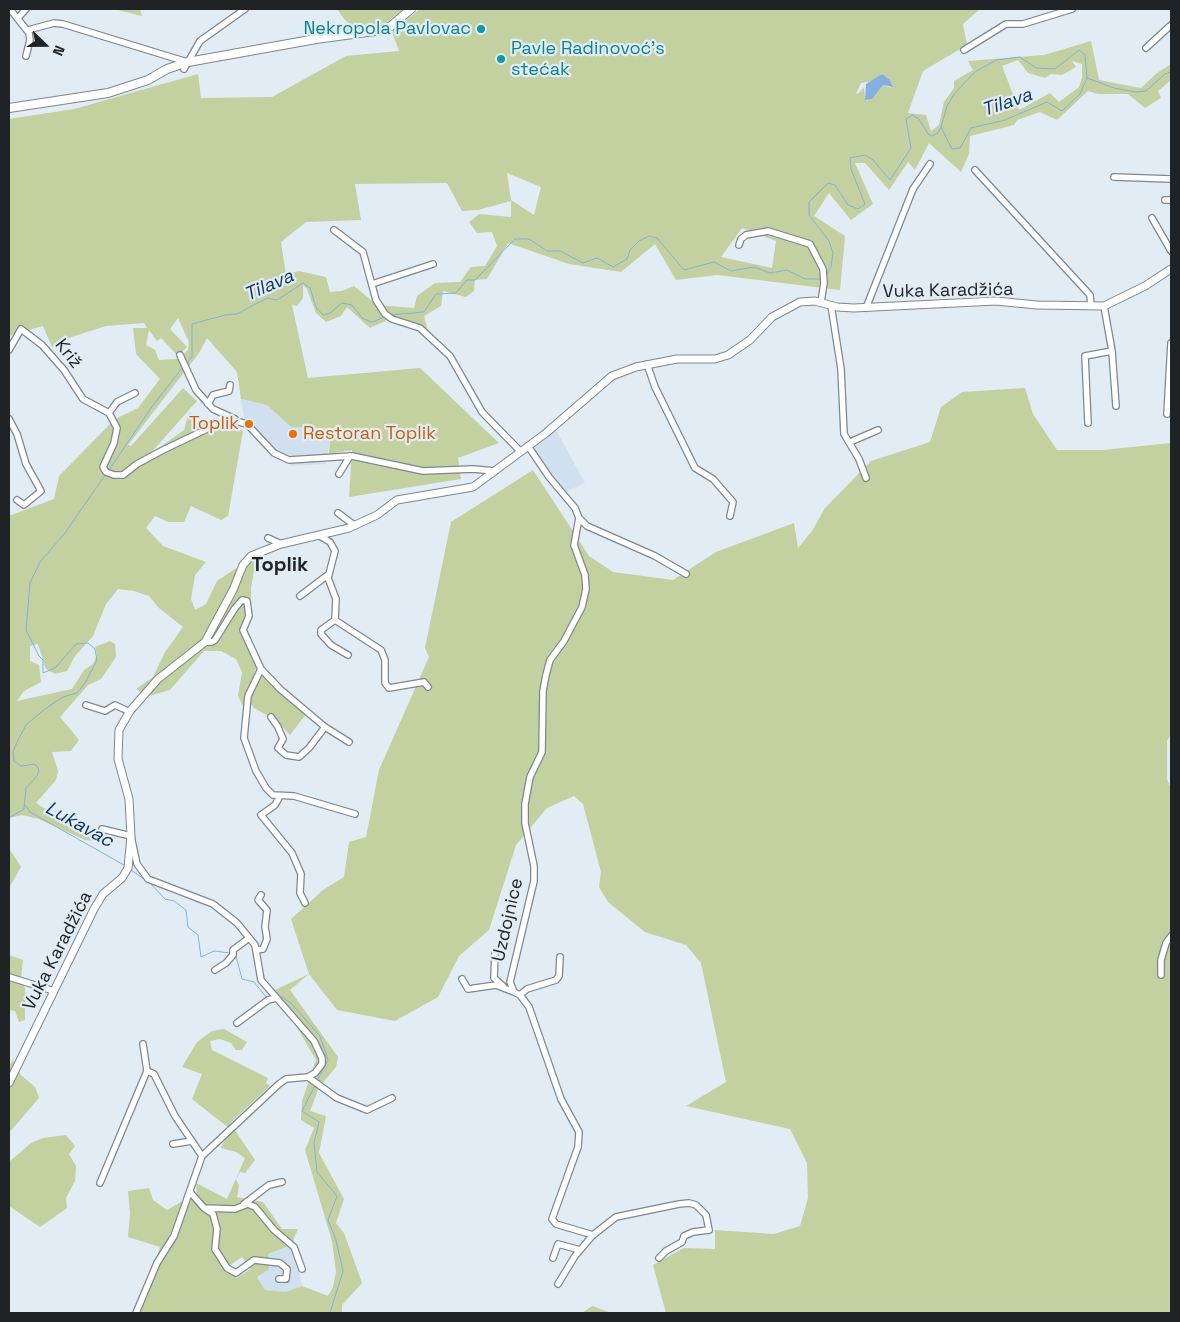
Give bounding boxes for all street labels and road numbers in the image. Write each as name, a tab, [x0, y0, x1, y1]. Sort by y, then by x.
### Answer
street label: Vuka Karadžića	[882, 279, 1014, 303]
street label: Križ	[50, 335, 86, 373]
street label: Uzdojnice	[488, 876, 528, 964]
street label: Vuka Karadžića	[19, 888, 97, 1014]

